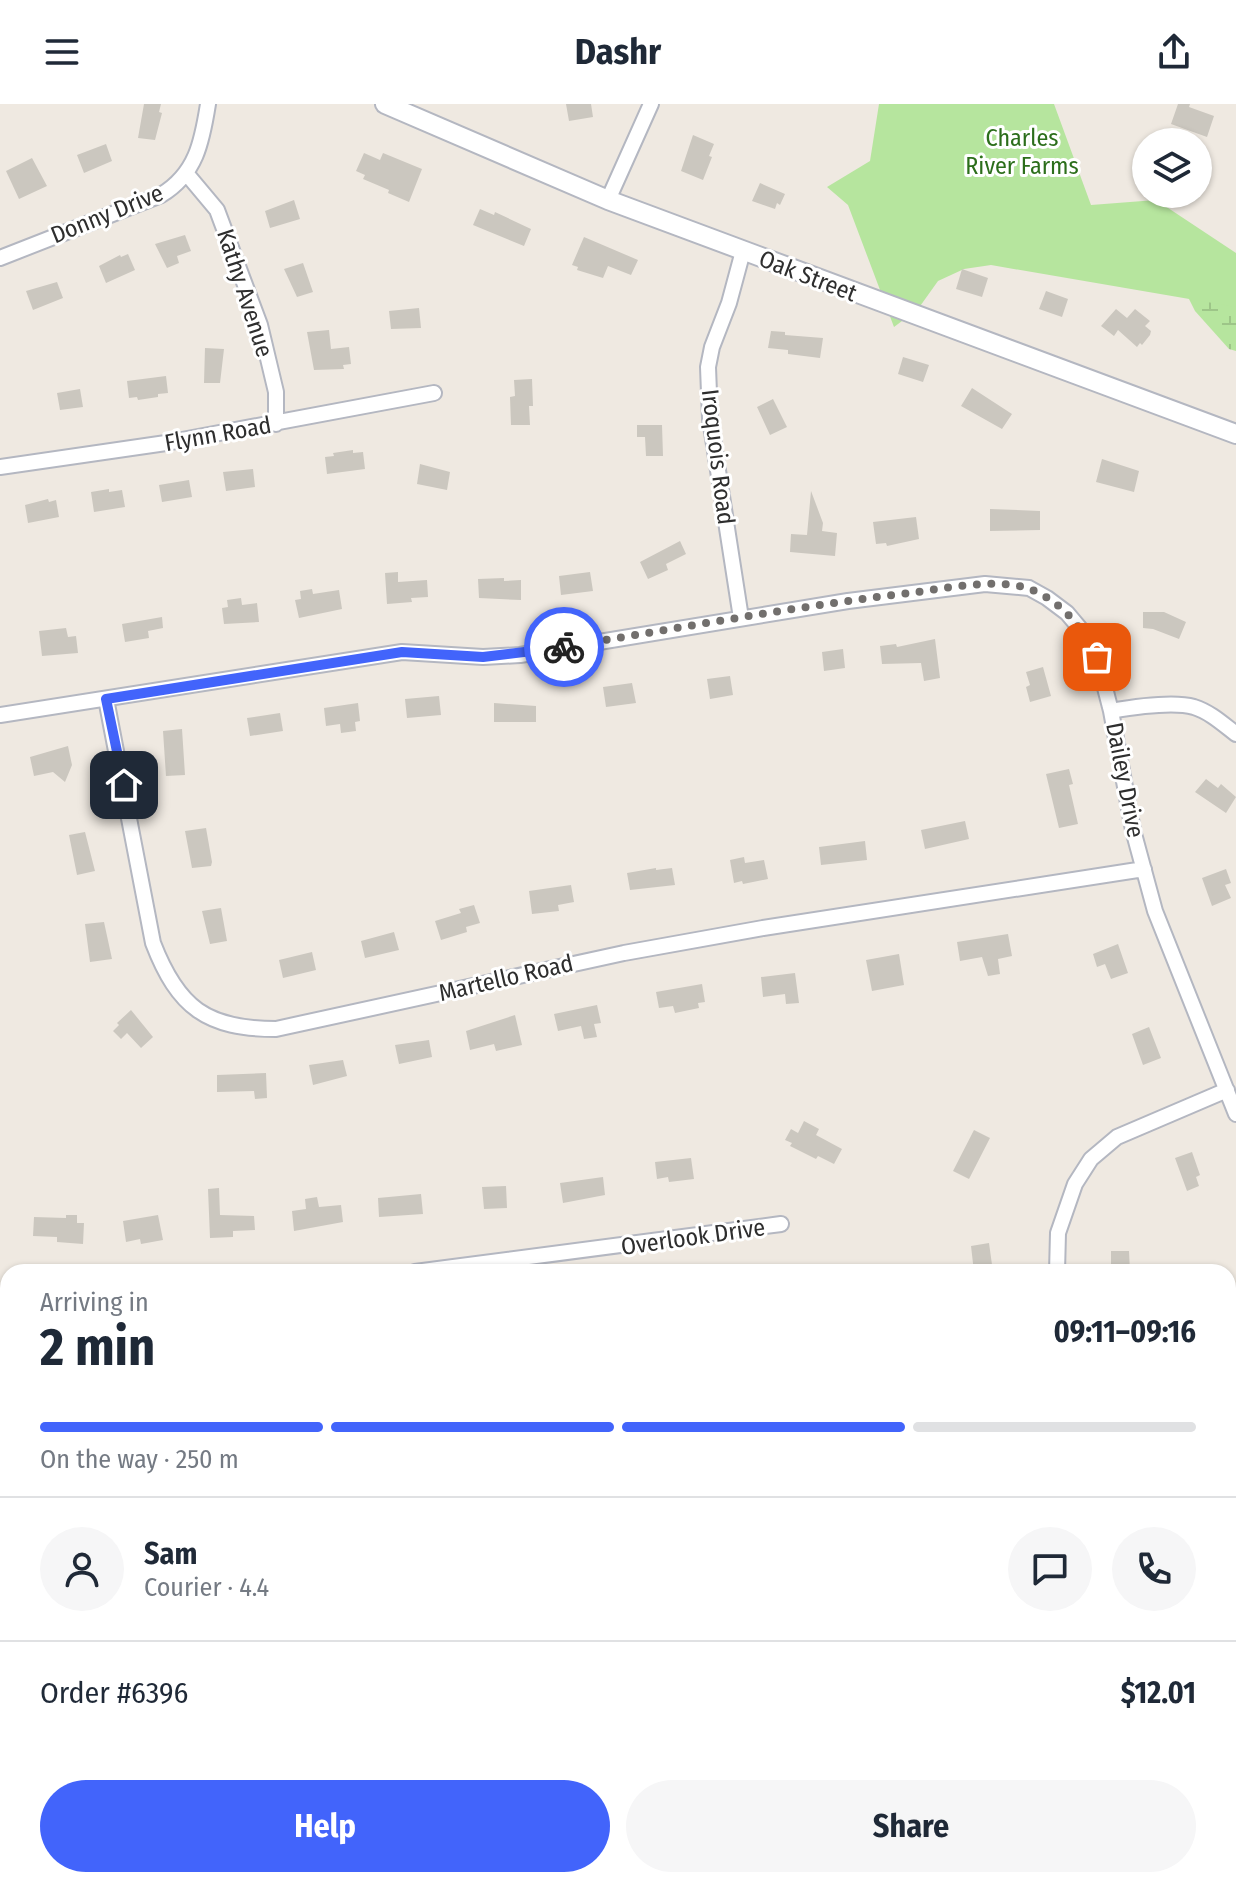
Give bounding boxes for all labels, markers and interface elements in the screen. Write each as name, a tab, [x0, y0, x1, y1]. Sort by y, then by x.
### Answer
icon: menu	[40, 30, 84, 74]
text: Dashr	[575, 30, 661, 74]
icon: share	[1152, 30, 1196, 74]
park label: Charles River Farms	[965, 124, 1079, 180]
map controls	[1132, 128, 1212, 208]
button: layers	[1132, 128, 1212, 208]
street label: Donny Drive	[47, 179, 167, 249]
street label: Kathy Avenue	[211, 225, 279, 361]
street label: Oak Street	[755, 245, 861, 307]
street label: Iroquois Road	[696, 388, 740, 526]
street label: Flynn Road	[163, 411, 273, 457]
courier	[524, 607, 604, 687]
pin	[1063, 623, 1131, 691]
icon: bike	[542, 625, 586, 669]
icon: bag	[1075, 635, 1119, 679]
street label: Dailey Drive	[1100, 720, 1150, 840]
pin	[90, 751, 158, 819]
icon: home	[102, 763, 146, 807]
street label: Martello Road	[436, 949, 576, 1007]
street label: Overlook Drive	[619, 1213, 767, 1261]
text: Arriving in	[40, 1287, 149, 1318]
text: 09:11–09:16	[1054, 1314, 1196, 1350]
text: 2 min	[40, 1316, 155, 1379]
text: On the way · 250 m	[40, 1444, 239, 1475]
button: person	[40, 1527, 124, 1611]
button: chat	[1008, 1527, 1092, 1611]
button: phone	[1112, 1527, 1196, 1611]
text: Sam	[144, 1536, 197, 1572]
text: Courier · 4.4	[144, 1572, 269, 1603]
text: Order #6396	[40, 1675, 188, 1711]
text: $12.01	[1121, 1675, 1196, 1711]
button: Help	[40, 1780, 610, 1872]
button: Share	[626, 1780, 1196, 1872]

